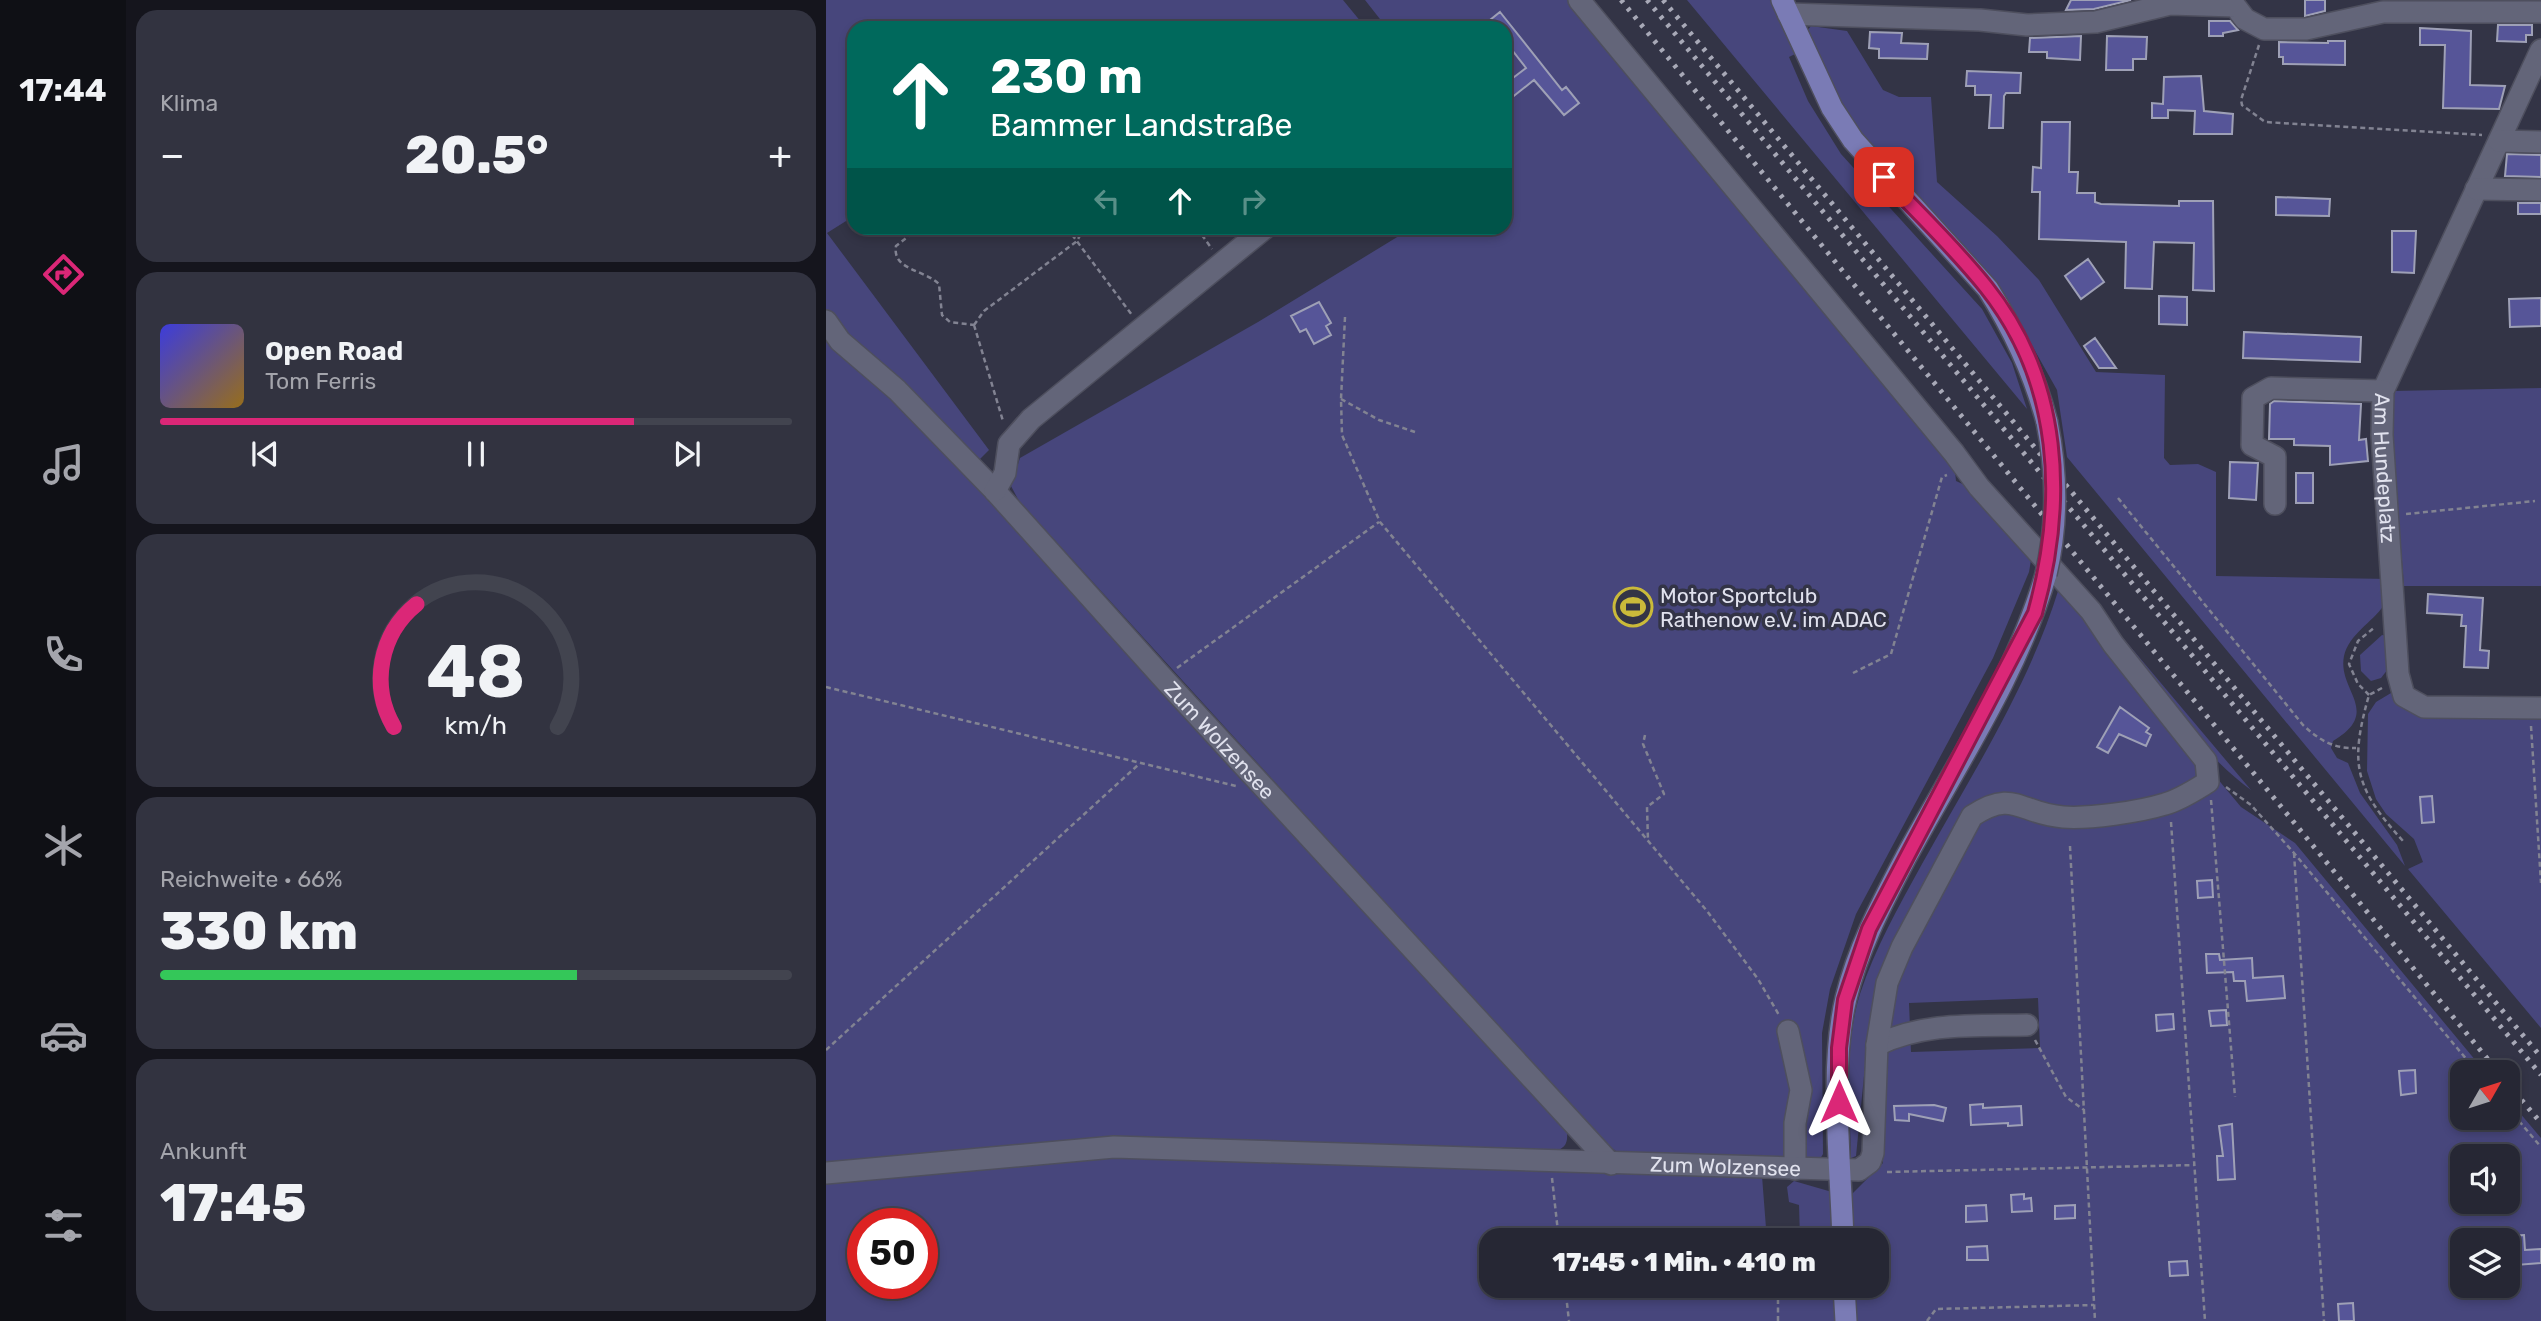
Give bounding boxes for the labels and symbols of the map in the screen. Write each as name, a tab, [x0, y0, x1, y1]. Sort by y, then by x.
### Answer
pin	[1854, 147, 1914, 207]
street label: Am Hundeplatz	[2369, 393, 2402, 544]
place label: Motor Sportclub Rathenow e.V. im ADAC	[1660, 583, 1887, 632]
sports icon: Motor Sportclub Rathenow e.V. im ADAC	[1612, 586, 1654, 628]
street label: Zum Wolzensee	[1160, 676, 1281, 804]
north arrow	[2450, 1060, 2520, 1130]
position arrow	[1802, 1065, 1876, 1139]
street label: Zum Wolzensee	[1650, 1151, 1802, 1181]
speed limit sign: 50	[847, 1208, 938, 1299]

